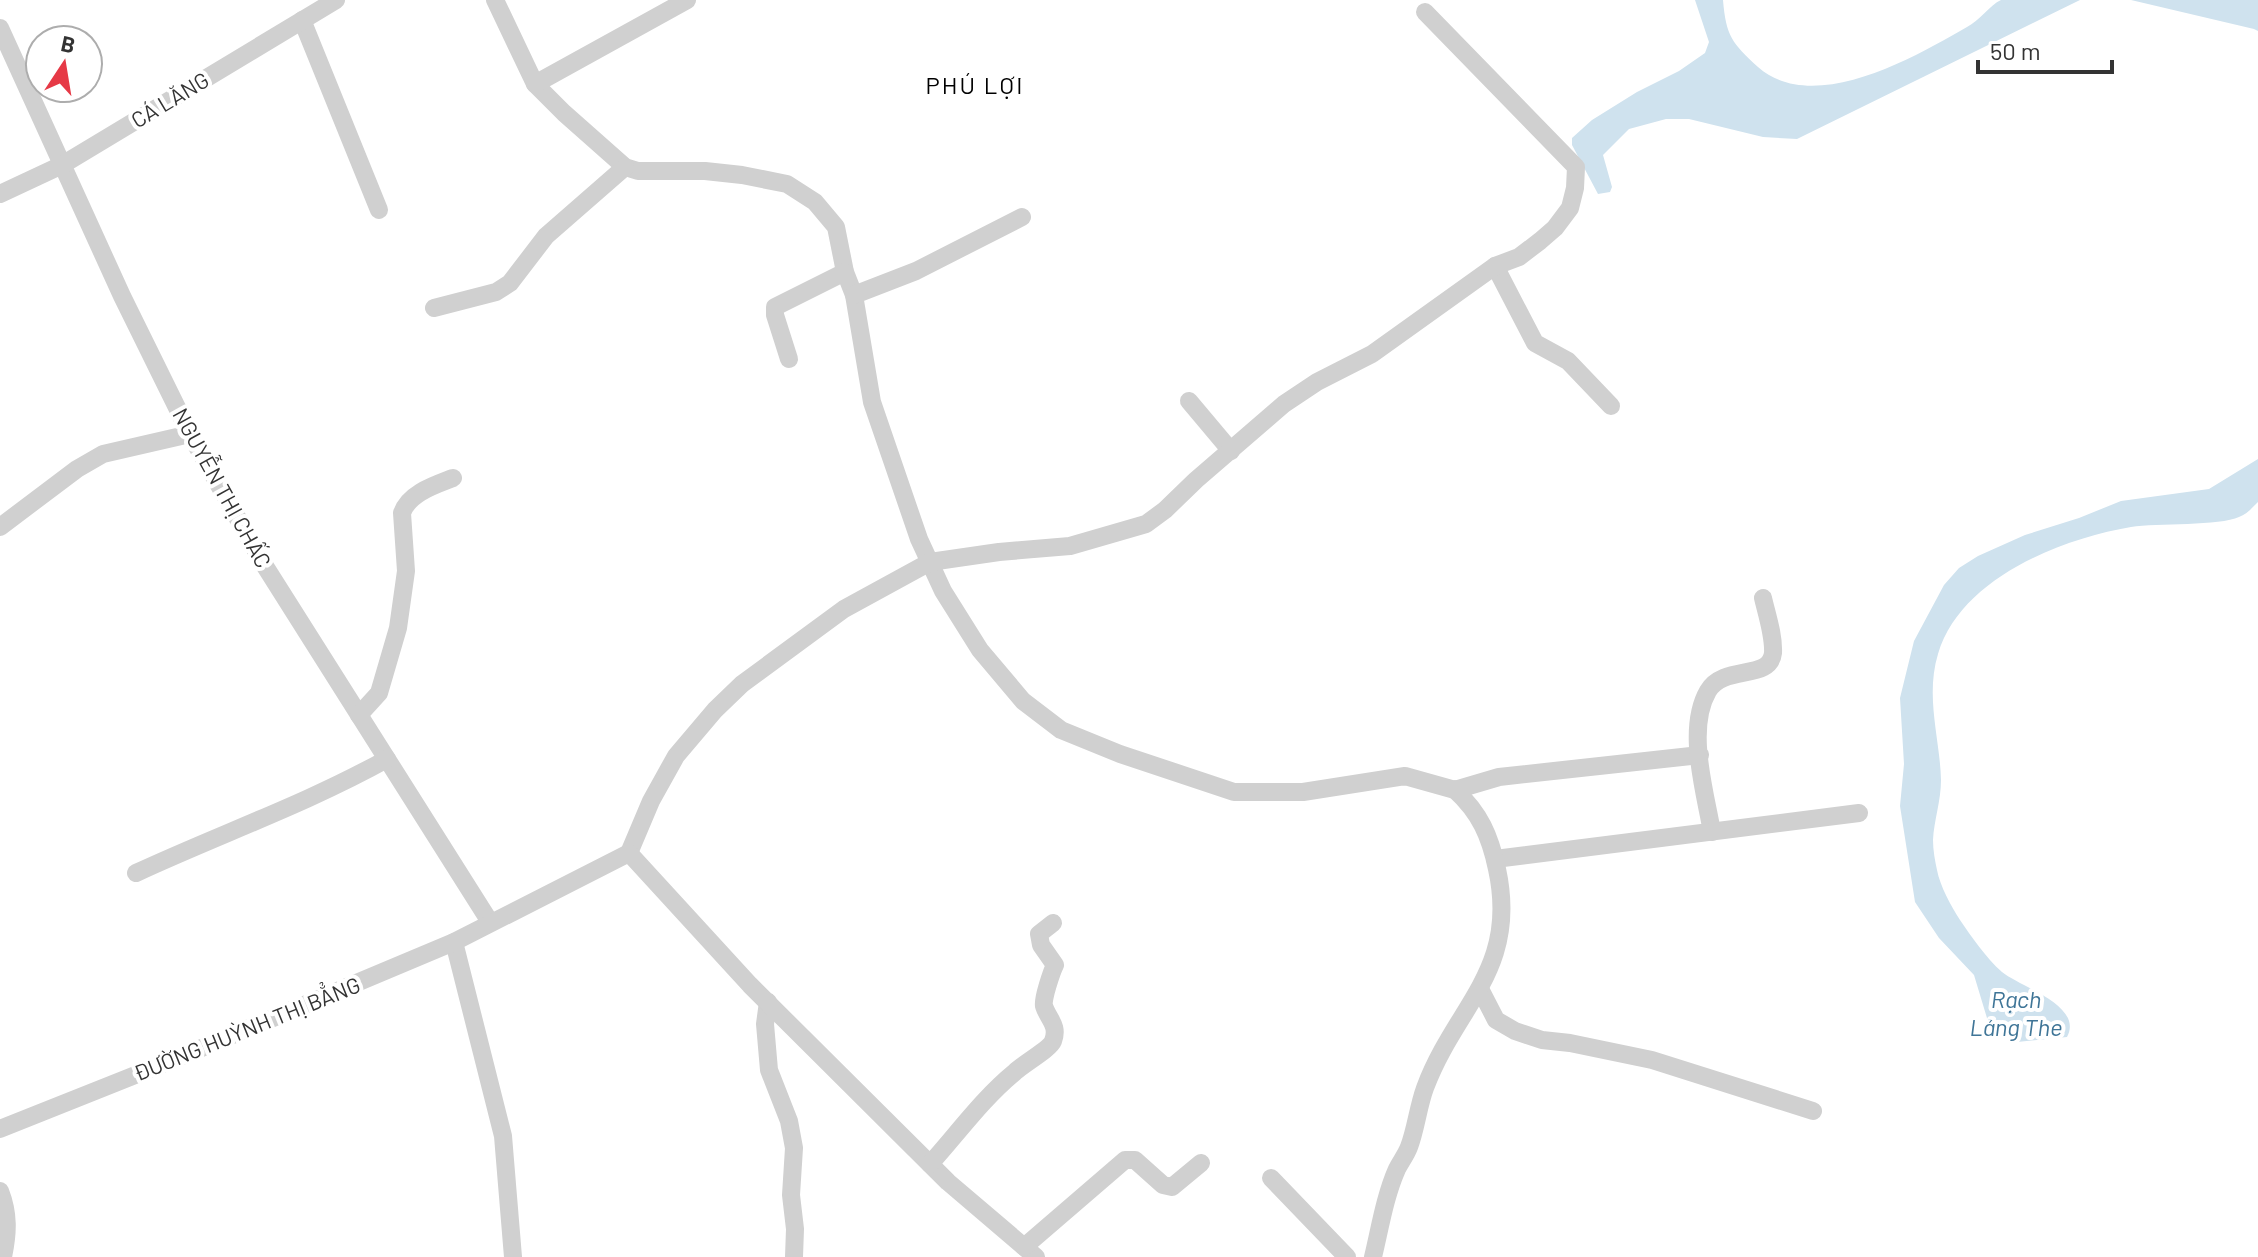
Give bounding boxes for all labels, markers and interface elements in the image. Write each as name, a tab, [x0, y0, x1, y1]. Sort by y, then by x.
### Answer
north arrow	[24, 24, 104, 104]
scale bar	[1978, 24, 2112, 74]
text: B	[59, 29, 78, 58]
text: 50 m	[1990, 36, 2041, 65]
street label: CÁ LĂNG	[126, 66, 213, 132]
district label: PHÚ LỢI	[926, 70, 1024, 99]
street label: NGUYỄN THỊ CHẤC	[168, 403, 278, 572]
street label: ĐƯỜNG HUỲNH THỊ BẲNG	[129, 970, 364, 1085]
water label: Rạch Láng The	[1970, 984, 2062, 1041]

